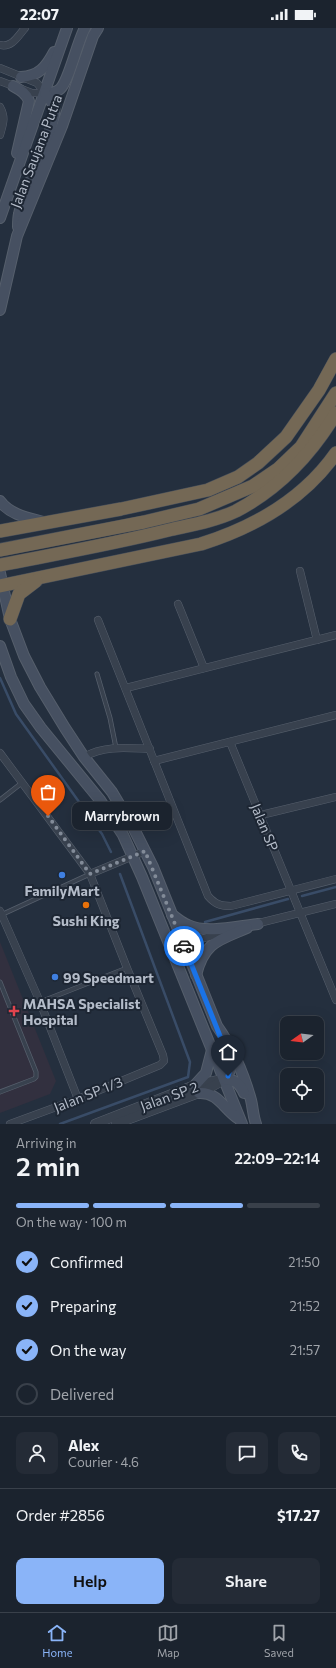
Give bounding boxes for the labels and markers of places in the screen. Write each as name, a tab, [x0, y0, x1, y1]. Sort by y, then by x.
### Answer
pin	[31, 775, 65, 816]
callout: Marrybrown	[72, 802, 172, 830]
marker: FamilyMart	[57, 870, 67, 880]
place label: FamilyMart	[24, 882, 100, 899]
marker: Sushi King	[81, 900, 91, 910]
place label: Sushi King	[52, 912, 120, 929]
place label: 99 Speedmart	[63, 969, 154, 986]
marker: 99 Speedmart	[50, 972, 60, 982]
place label: MAHSA Specialist Hospital	[23, 995, 140, 1028]
marker: MAHSA Specialist Hospital	[8, 1005, 20, 1017]
pin	[211, 1035, 245, 1076]

